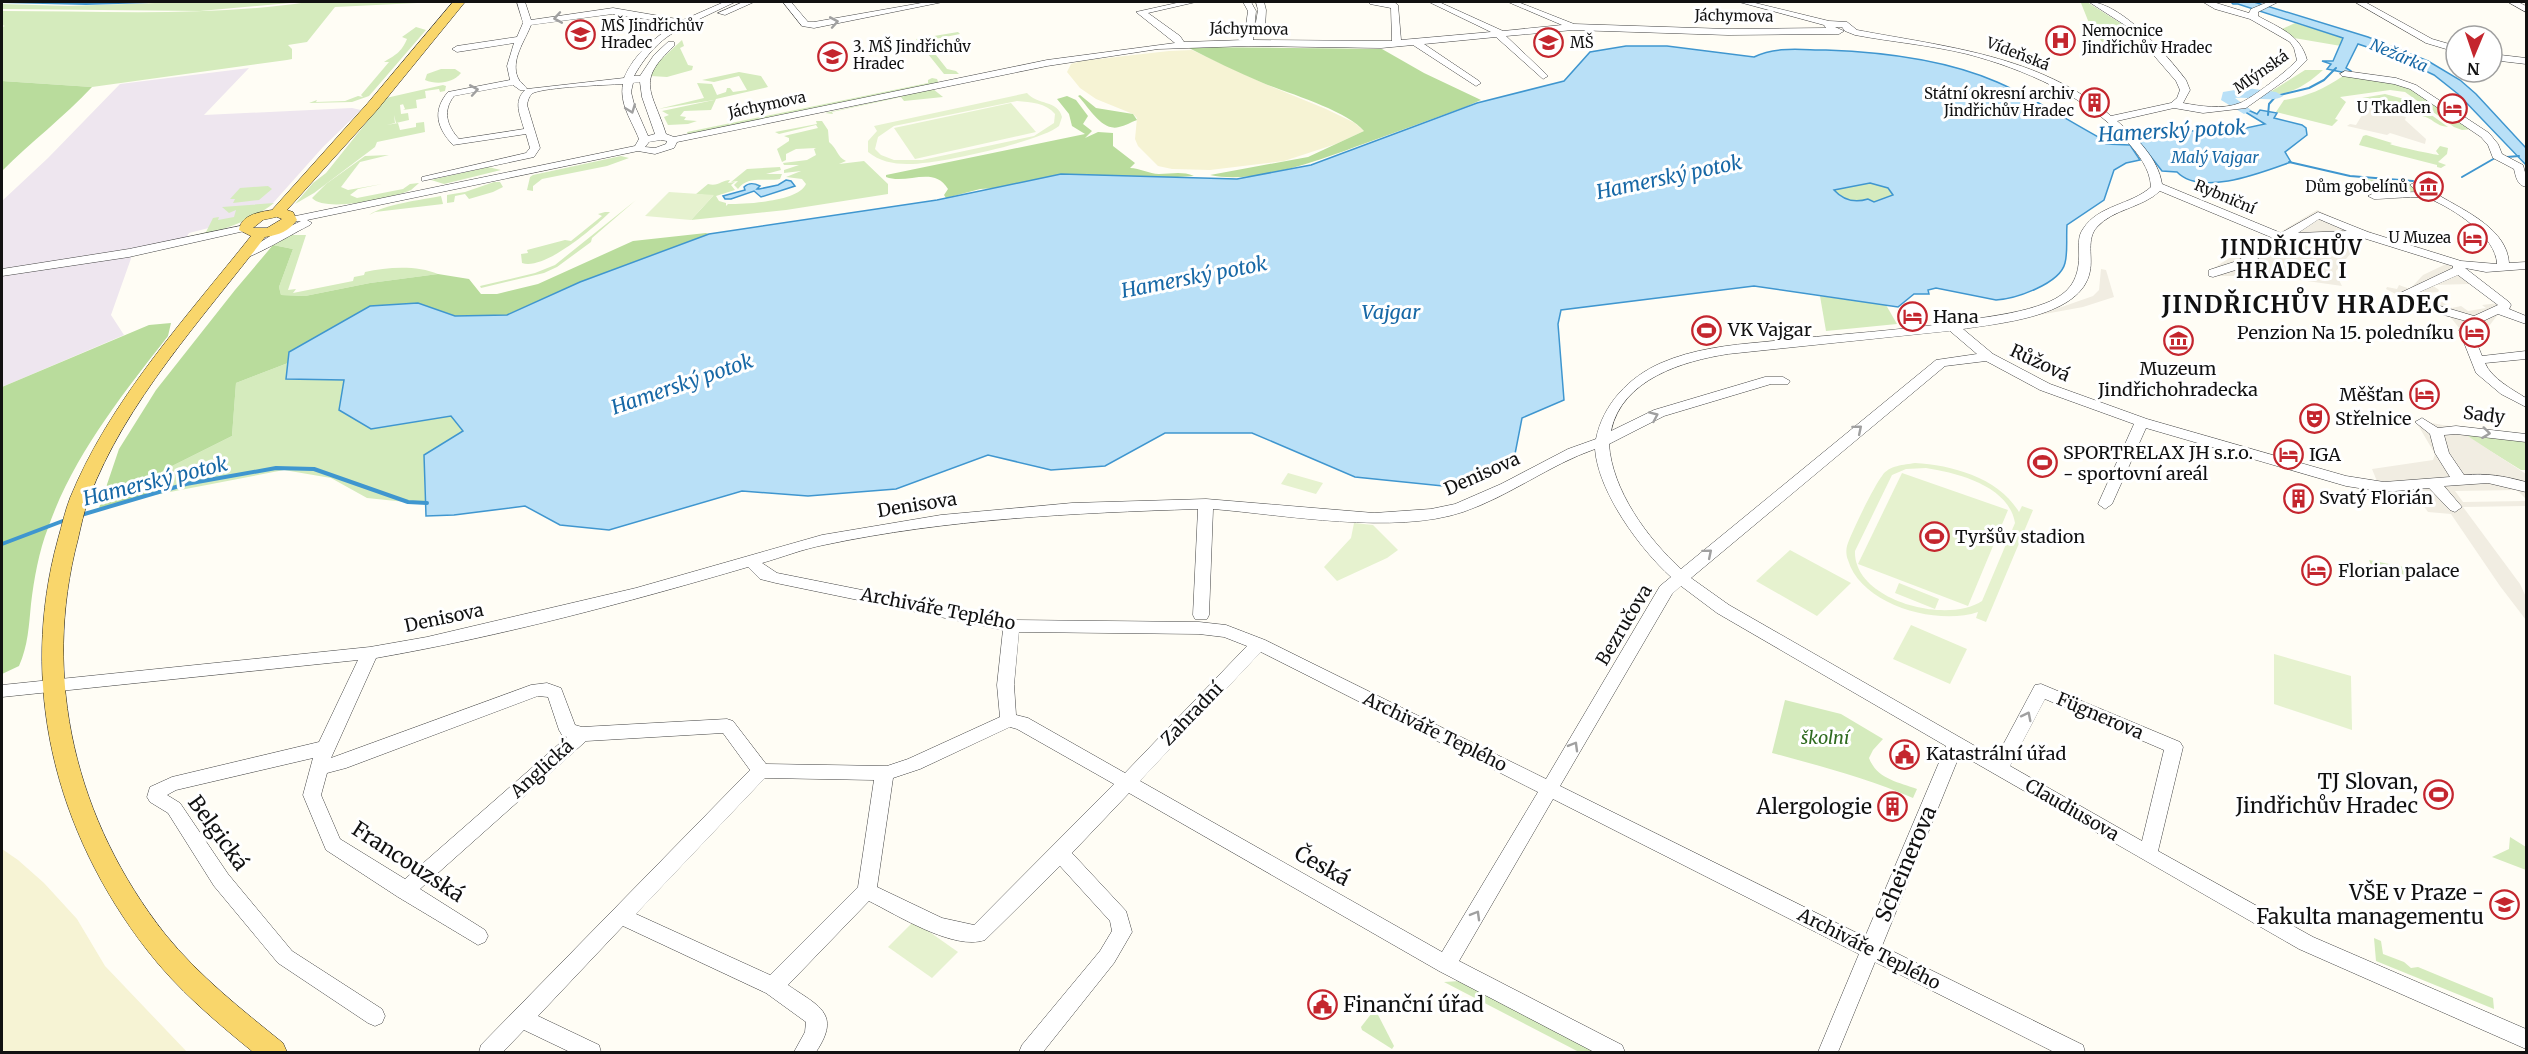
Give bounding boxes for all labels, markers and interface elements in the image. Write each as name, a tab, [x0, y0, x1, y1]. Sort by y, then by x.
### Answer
street label: Jáchymova	[1693, 5, 1774, 26]
one-way arrow	[553, 12, 562, 24]
place label: MŠ Jindřichův Hradec	[601, 15, 704, 52]
one-way arrow	[829, 16, 839, 29]
street label: Jáchymova	[1208, 18, 1289, 39]
school or university icon: MŠ Jindřichův Hradec	[564, 19, 596, 51]
place label: Nemocnice Jindřichův Hradec	[2081, 21, 2213, 57]
hospital icon: Nemocnice Jindřichův Hradec	[2045, 24, 2077, 56]
north arrow	[2444, 24, 2504, 84]
school or university icon: MŠ	[1533, 27, 1565, 59]
place label: MŠ	[1570, 32, 1594, 52]
street label: Vídeňská	[1983, 32, 2052, 74]
water label: Nežárka	[2367, 34, 2431, 76]
place label: 3. MŠ Jindřichův Hradec	[853, 36, 971, 73]
school or university icon: 3. MŠ Jindřichův Hradec	[816, 40, 848, 72]
street label: Mlýnská	[2230, 46, 2292, 97]
text: N	[2466, 59, 2480, 79]
one-way arrow	[469, 84, 479, 97]
place label: Státní okresní archiv Jindřichův Hradec	[1924, 84, 2074, 120]
street label: Jáchymova	[725, 87, 807, 122]
building icon: Státní okresní archiv Jindřichův Hradec	[2079, 87, 2111, 119]
hotel icon: U Tkadlen	[2436, 92, 2468, 124]
place label: U Tkadlen	[2357, 98, 2431, 117]
one-way arrow	[624, 102, 636, 113]
water label: Hamerský potok	[2096, 114, 2247, 147]
water label: Malý Vajgar	[2170, 147, 2259, 167]
water label: Hamerský potok	[1593, 149, 1744, 204]
museum icon: Dům gobelínů	[2413, 171, 2445, 203]
street label: Rybniční	[2192, 175, 2260, 218]
place label: Dům gobelínů	[2305, 177, 2408, 196]
hotel icon: U Muzea	[2456, 222, 2488, 254]
place label: U Muzea	[2389, 228, 2451, 247]
district label: JINDŘICHŮV HRADEC I	[2220, 232, 2363, 283]
water label: Hamerský potok	[1118, 250, 1269, 303]
district label: JINDŘICHŮV HRADEC	[2161, 286, 2450, 320]
water label: Vajgar	[1362, 299, 1421, 324]
hotel icon: Hana	[1896, 301, 1928, 333]
place label: Hana	[1933, 305, 1979, 328]
sports icon: VK Vajgar	[1691, 314, 1723, 346]
hotel icon: Penzion Na 15. poledníku	[2459, 317, 2491, 349]
place label: VK Vajgar	[1727, 318, 1812, 341]
place label: Penzion Na 15. poledníku	[2237, 321, 2454, 344]
museum icon: Muzeum Jindřichohradecka	[2162, 324, 2194, 356]
street label: Růžová	[2007, 339, 2074, 387]
water label: Hamerský potok	[607, 348, 756, 420]
place label: Muzeum Jindřichohradecka	[2097, 357, 2258, 401]
hotel icon: Měšťan	[2409, 379, 2441, 411]
place label: Měšťan	[2339, 383, 2404, 406]
street label: Sady	[2462, 401, 2507, 429]
theatre icon: Střelnice	[2298, 403, 2330, 435]
place label: Střelnice	[2335, 407, 2411, 430]
one-way arrow	[1648, 411, 1659, 423]
one-way arrow	[1851, 425, 1862, 436]
one-way arrow	[2481, 427, 2490, 439]
hotel icon: IGA	[2272, 439, 2304, 471]
place label: SPORTRELAX JH s.r.o. - sportovní areál	[2063, 441, 2253, 485]
place label: IGA	[2309, 443, 2341, 466]
street label: Denisova	[1441, 447, 1523, 500]
sports icon: SPORTRELAX JH s.r.o. - sportovní areál	[2026, 447, 2058, 479]
water label: Hamerský potok	[79, 450, 230, 511]
building icon: Svatý Florián	[2282, 482, 2314, 514]
place label: Svatý Florián	[2319, 486, 2433, 509]
street label: Denisova	[876, 487, 959, 522]
sports icon: Tyršův stadion	[1918, 521, 1950, 553]
place label: Tyršův stadion	[1955, 525, 2085, 548]
one-way arrow	[1701, 550, 1712, 561]
hotel icon: Florian palace	[2301, 555, 2333, 587]
place label: Florian palace	[2338, 559, 2459, 582]
street label: Bezručova	[1590, 580, 1657, 669]
street label: Archiváře Teplého	[858, 582, 1017, 635]
street label: Denisova	[402, 598, 486, 637]
street label: Zahradní	[1156, 676, 1228, 750]
street label: Archiváře Teplého	[1359, 686, 1511, 776]
street label: Fügnerova	[2053, 687, 2147, 744]
one-way arrow	[2020, 712, 2031, 722]
park label: školní	[1801, 726, 1851, 749]
street label: Anglická	[505, 734, 578, 803]
public building icon: Katastrální úřad	[1889, 738, 1921, 770]
one-way arrow	[1566, 742, 1578, 752]
place label: Katastrální úřad	[1926, 742, 2066, 765]
place label: TJ Slovan, Jindřichův Hradec	[2235, 768, 2418, 819]
street label: Claudiusova	[2021, 773, 2124, 846]
sports icon: TJ Slovan, Jindřichův Hradec	[2423, 778, 2455, 810]
street label: Belgická	[182, 790, 255, 876]
building icon: Alergologie	[1877, 791, 1909, 823]
place label: Alergologie	[1755, 793, 1872, 820]
street label: Scheinerova	[1869, 802, 1942, 926]
street label: Francouzská	[347, 815, 470, 908]
street label: Česká	[1290, 839, 1355, 892]
place label: VŠE v Praze - Fakulta managementu	[2256, 879, 2484, 930]
school or university icon: VŠE v Praze - Fakulta managementu	[2489, 889, 2521, 921]
street label: Archiváře Teplého	[1793, 902, 1944, 994]
one-way arrow	[1468, 911, 1480, 921]
public building icon: Finanční úřad	[1306, 989, 1338, 1021]
place label: Finanční úřad	[1343, 991, 1484, 1018]

